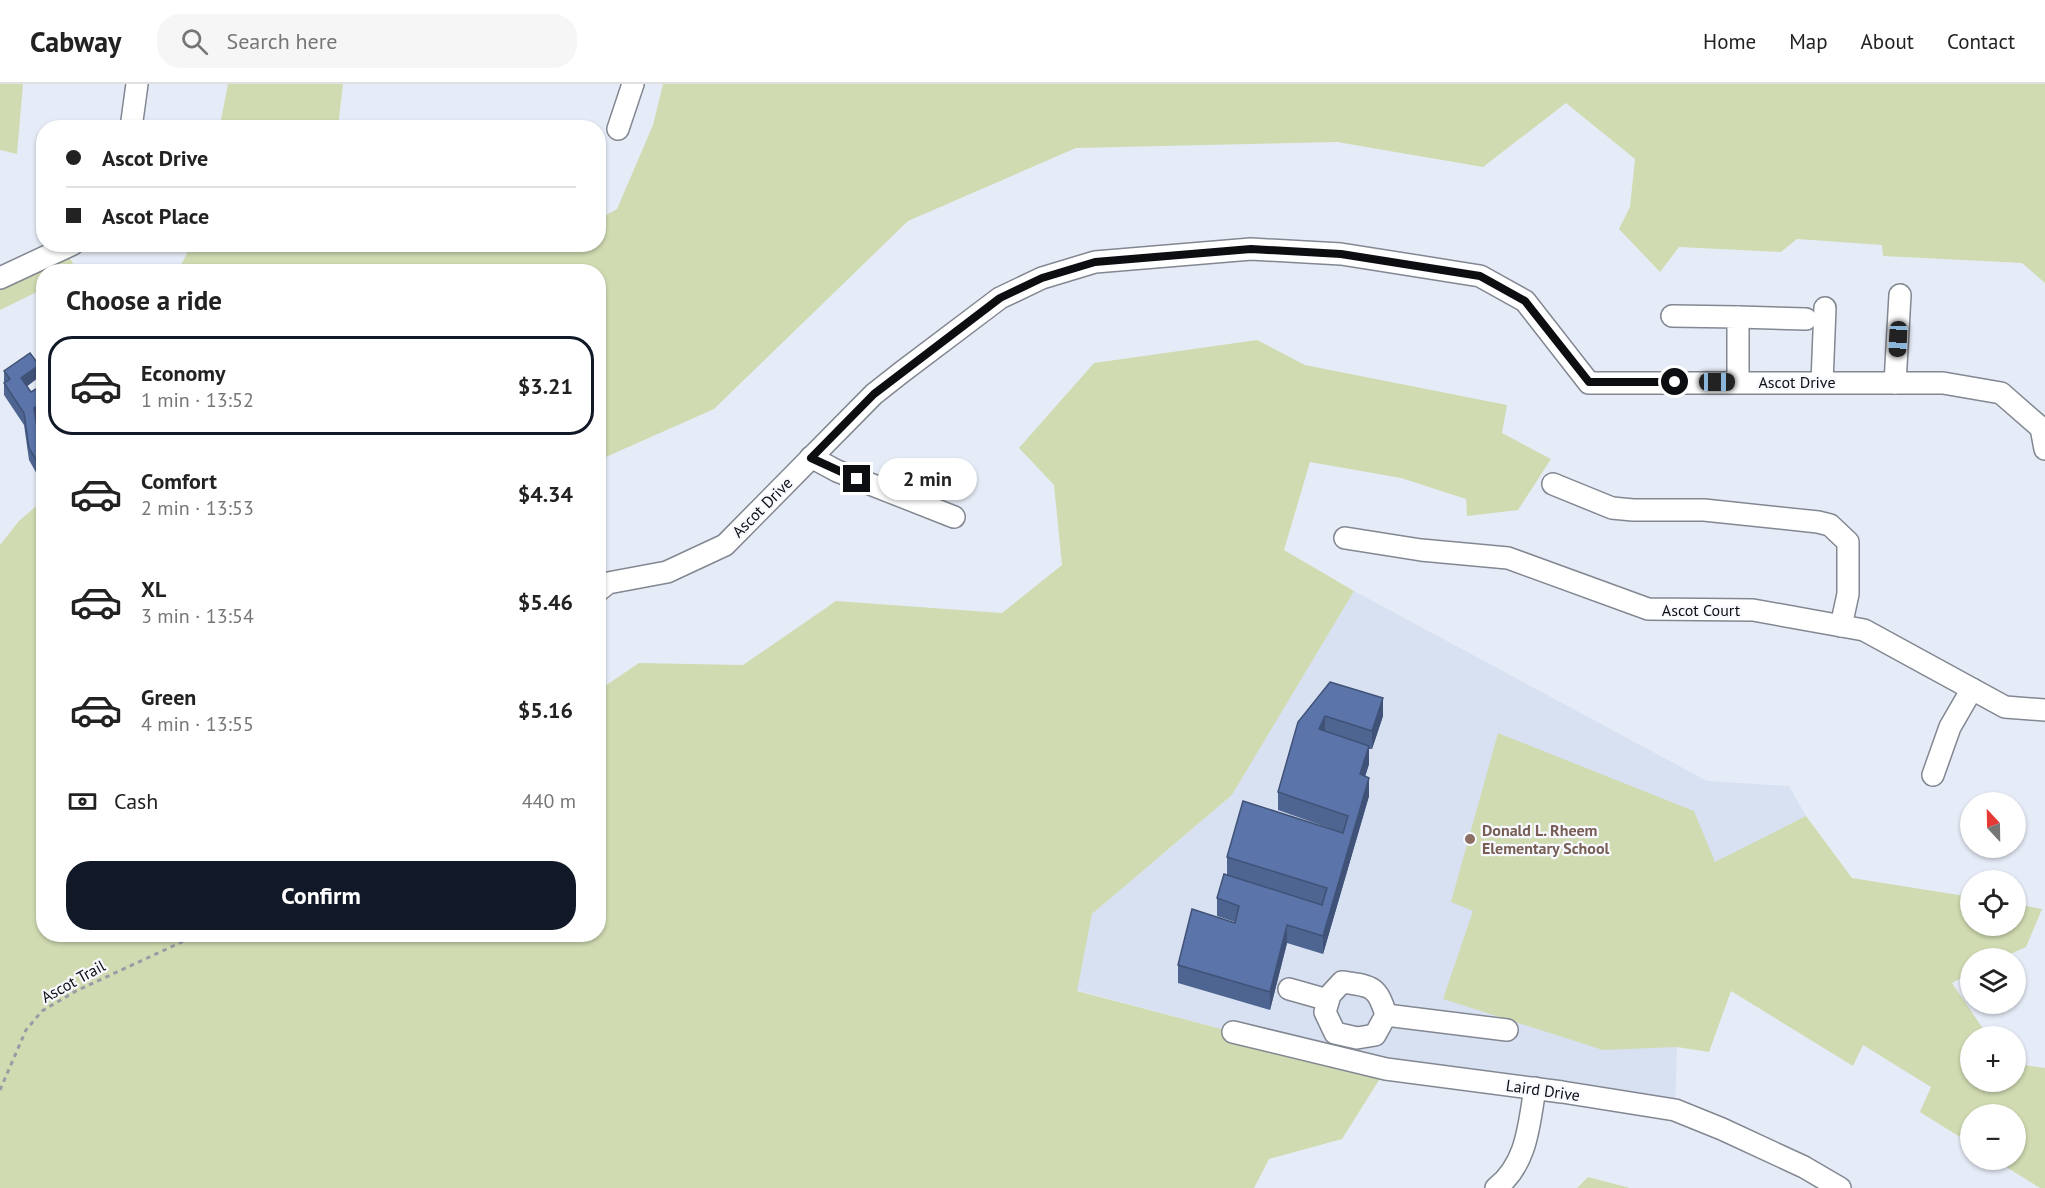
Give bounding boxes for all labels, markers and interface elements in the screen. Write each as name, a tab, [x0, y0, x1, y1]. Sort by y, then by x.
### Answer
search box	[157, 14, 577, 68]
text: Cabway	[30, 23, 121, 60]
icon: search	[178, 25, 211, 58]
text: Search here	[226, 27, 337, 55]
text: Home	[1703, 28, 1756, 55]
text: Map	[1789, 28, 1828, 55]
text: About	[1861, 28, 1914, 55]
text: Contact	[1947, 28, 2015, 55]
text: Ascot Drive	[102, 144, 208, 172]
text: Ascot Place	[102, 202, 209, 230]
text: Choose a ride	[66, 283, 222, 317]
car	[1888, 321, 1908, 357]
icon: car	[69, 359, 123, 413]
text: Economy	[141, 359, 225, 387]
route start	[1661, 368, 1688, 395]
text: $3.21	[518, 372, 573, 400]
street label: Ascot Drive	[1758, 372, 1836, 392]
car	[1699, 373, 1735, 391]
text: 1 min · 13:52	[141, 387, 254, 413]
callout: 2 min	[878, 458, 977, 500]
route end	[843, 465, 870, 492]
text: 2 min	[903, 466, 952, 492]
icon: car	[69, 467, 123, 521]
text: Comfort	[141, 467, 217, 495]
street label: Ascot Drive	[728, 473, 796, 541]
text: $4.34	[518, 480, 573, 508]
text: 2 min · 13:53	[141, 495, 254, 521]
icon: car	[69, 575, 123, 629]
text: XL	[141, 575, 166, 603]
text: $5.46	[518, 588, 573, 616]
street label: Ascot Court	[1662, 600, 1741, 620]
text: 3 min · 13:54	[141, 603, 254, 629]
icon: car	[69, 683, 123, 737]
text: Green	[141, 683, 196, 711]
text: $5.16	[518, 696, 573, 724]
text: 4 min · 13:55	[141, 711, 254, 737]
icon: cash	[66, 785, 99, 818]
text: Cash	[114, 787, 158, 815]
text: 440 m	[522, 788, 576, 814]
north arrow	[1960, 792, 2026, 858]
map controls	[1960, 792, 2026, 1170]
place label: Donald L. Rheem Elementary School	[1482, 820, 1609, 858]
marker: Donald L. Rheem Elementary School	[1463, 832, 1477, 846]
button: Confirm	[66, 861, 576, 930]
button: locate	[1960, 870, 2026, 936]
button: layers	[1960, 948, 2026, 1014]
street label: Ascot Trail	[37, 955, 109, 1007]
button: +	[1960, 1026, 2026, 1092]
street label: Laird Drive	[1505, 1075, 1581, 1105]
button: −	[1960, 1104, 2026, 1170]

